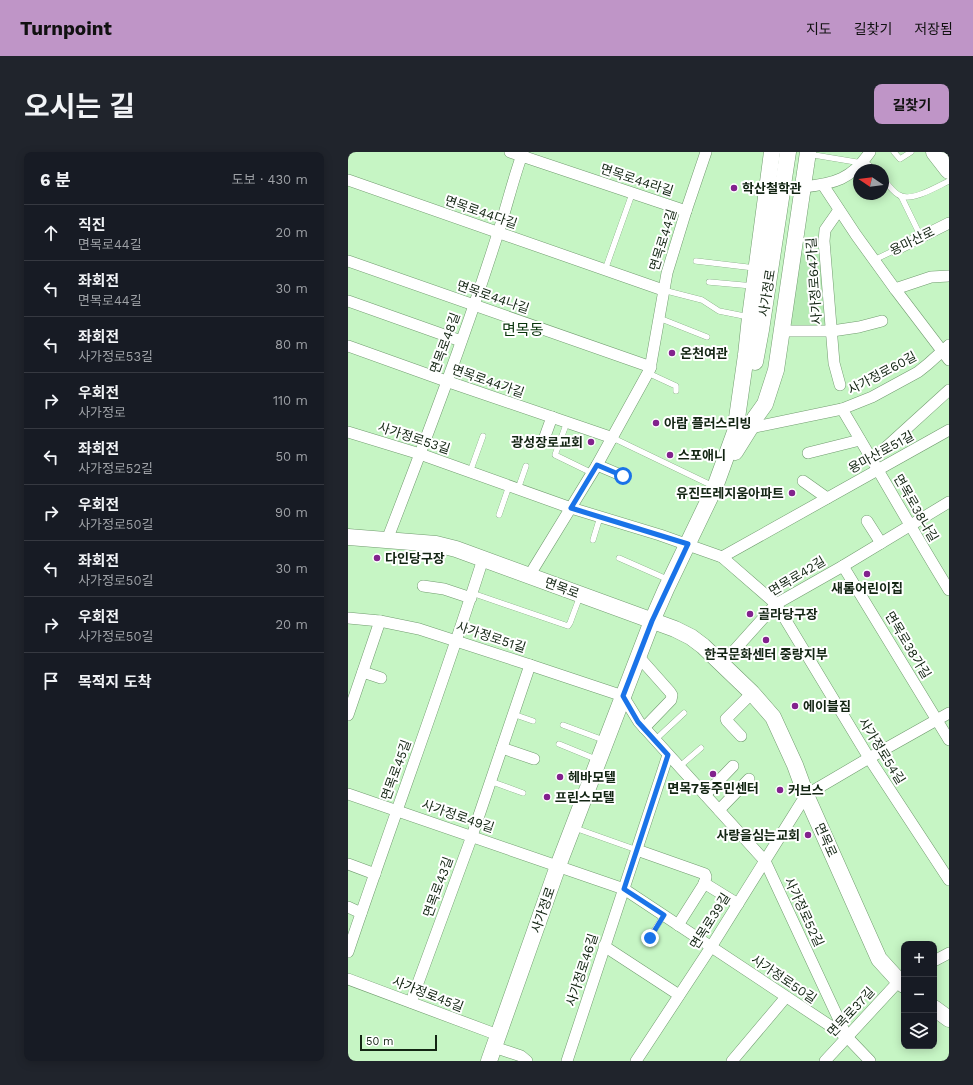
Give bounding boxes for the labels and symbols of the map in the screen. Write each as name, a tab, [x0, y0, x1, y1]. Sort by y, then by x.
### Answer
street label: 면목로44라길	[599, 161, 675, 199]
north arrow	[853, 164, 889, 200]
place label: 학산철학관	[742, 181, 802, 196]
marker: 학산철학관	[729, 183, 739, 193]
street label: 면목로44다길	[443, 193, 519, 231]
street label: 면목로44길	[647, 207, 679, 273]
street label: 용마산로	[887, 224, 937, 258]
street label: 사가정로64가길	[803, 237, 825, 325]
street label: 사가정로	[756, 268, 778, 318]
street label: 면목로44나길	[455, 278, 531, 316]
street label: 면목로48길	[427, 310, 463, 376]
district label: 면목동	[502, 321, 544, 339]
place label: 온천여관	[680, 346, 728, 361]
marker: 온천여관	[667, 348, 677, 358]
street label: 사가정로60길	[845, 349, 919, 397]
street label: 면목로44가길	[450, 362, 526, 400]
place label: 아람 플러스리빙	[664, 416, 751, 431]
marker: 아람 플러스리빙	[651, 418, 661, 428]
street label: 사가정로53길	[376, 419, 452, 457]
street label: 용마산로51길	[846, 428, 916, 476]
place label: 광성장로교회	[511, 435, 583, 450]
marker: 광성장로교회	[586, 437, 596, 447]
place label: 스포애니	[678, 448, 726, 463]
marker: 스포애니	[665, 450, 675, 460]
route start	[614, 467, 632, 485]
street label: 면목로38나길	[891, 472, 941, 544]
place label: 유진뜨레지움아파트	[676, 486, 784, 501]
marker: 유진뜨레지움아파트	[787, 488, 797, 498]
place label: 다인당구장	[385, 551, 445, 566]
marker: 다인당구장	[372, 553, 382, 563]
street label: 면목로42길	[766, 553, 828, 599]
marker: 새롬어린이집	[862, 569, 872, 579]
street label: 면목로	[543, 575, 581, 601]
place label: 새롬어린이집	[831, 581, 903, 596]
place label: 골라당구장	[758, 607, 818, 622]
marker: 골라당구장	[745, 609, 755, 619]
street label: 면목로38가길	[882, 609, 934, 681]
street label: 사가정로51길	[454, 619, 528, 655]
marker: 한국문화센터 중랑지부	[761, 635, 771, 645]
place label: 한국문화센터 중랑지부	[704, 647, 828, 662]
place label: 에이블짐	[803, 699, 851, 714]
marker: 에이블짐	[790, 701, 800, 711]
street label: 사가정로54길	[856, 715, 908, 787]
street label: 면목로45길	[378, 738, 414, 802]
marker: 면목7동주민센터	[708, 769, 718, 779]
place label: 헤바모텔	[568, 770, 616, 785]
marker: 헤바모텔	[555, 772, 565, 782]
place label: 면목7동주민센터	[667, 781, 759, 796]
place label: 커브스	[788, 783, 824, 798]
marker: 커브스	[775, 785, 785, 795]
place label: 프린스모텔	[555, 790, 615, 805]
marker: 프린스모텔	[542, 792, 552, 802]
street label: 사가정로49길	[420, 797, 496, 835]
street label: 면목로	[812, 821, 840, 859]
place label: 사랑을심는교회	[716, 828, 800, 843]
marker: 사랑을심는교회	[803, 830, 813, 840]
street label: 면목로43길	[420, 855, 456, 919]
street label: 사가정로52길	[781, 875, 827, 949]
street label: 사가정로	[528, 885, 558, 935]
street label: 면목로39길	[687, 890, 733, 952]
route end	[641, 929, 659, 947]
street label: 사가정로46길	[563, 932, 601, 1008]
street label: 사가정로50길	[749, 952, 819, 1006]
street label: 사가정로45길	[390, 974, 466, 1014]
street label: 면목로37길	[824, 984, 878, 1040]
scale bar	[360, 1033, 437, 1052]

